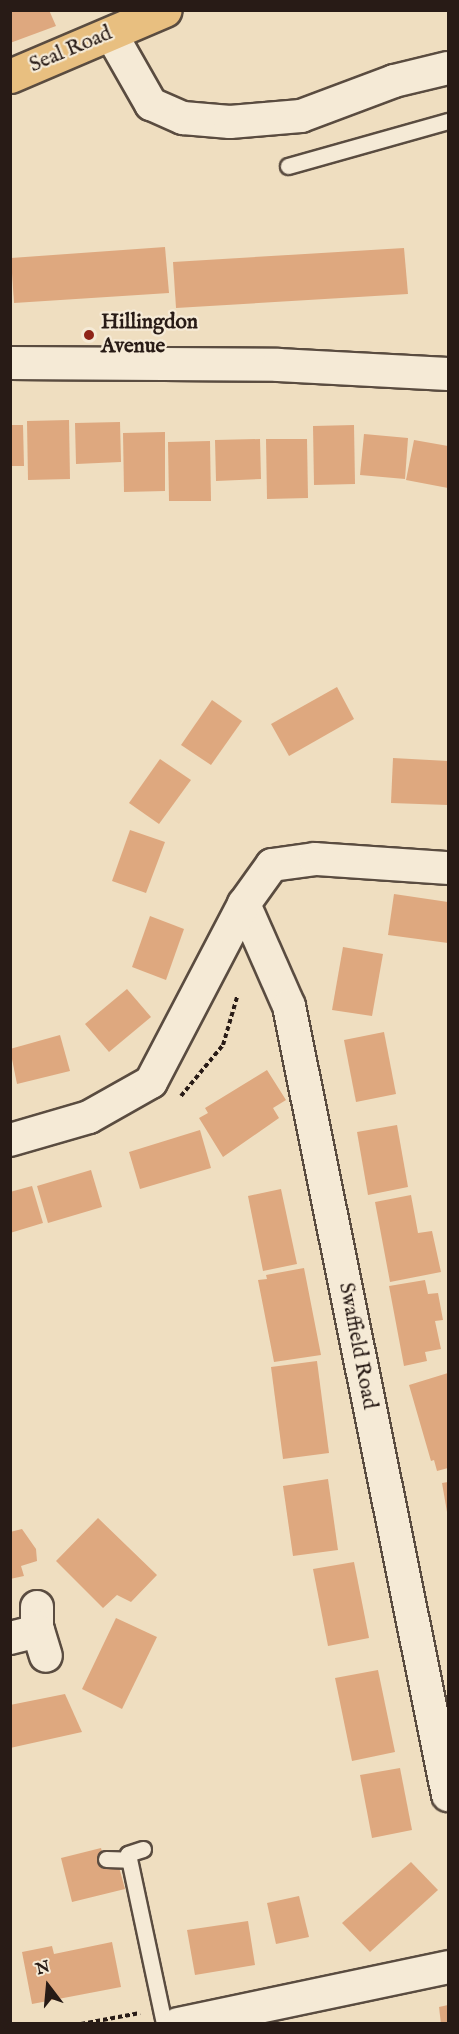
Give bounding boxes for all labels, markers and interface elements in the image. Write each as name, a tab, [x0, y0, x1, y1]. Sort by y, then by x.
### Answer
street label: Seal Road	[26, 21, 116, 79]
place label: Hillingdon Avenue	[101, 310, 198, 360]
marker: Hillingdon Avenue	[82, 328, 96, 342]
street label: Swaffield Road	[332, 1281, 382, 1411]
north arrow	[18, 1956, 78, 2016]
text: N	[34, 1957, 52, 1980]

